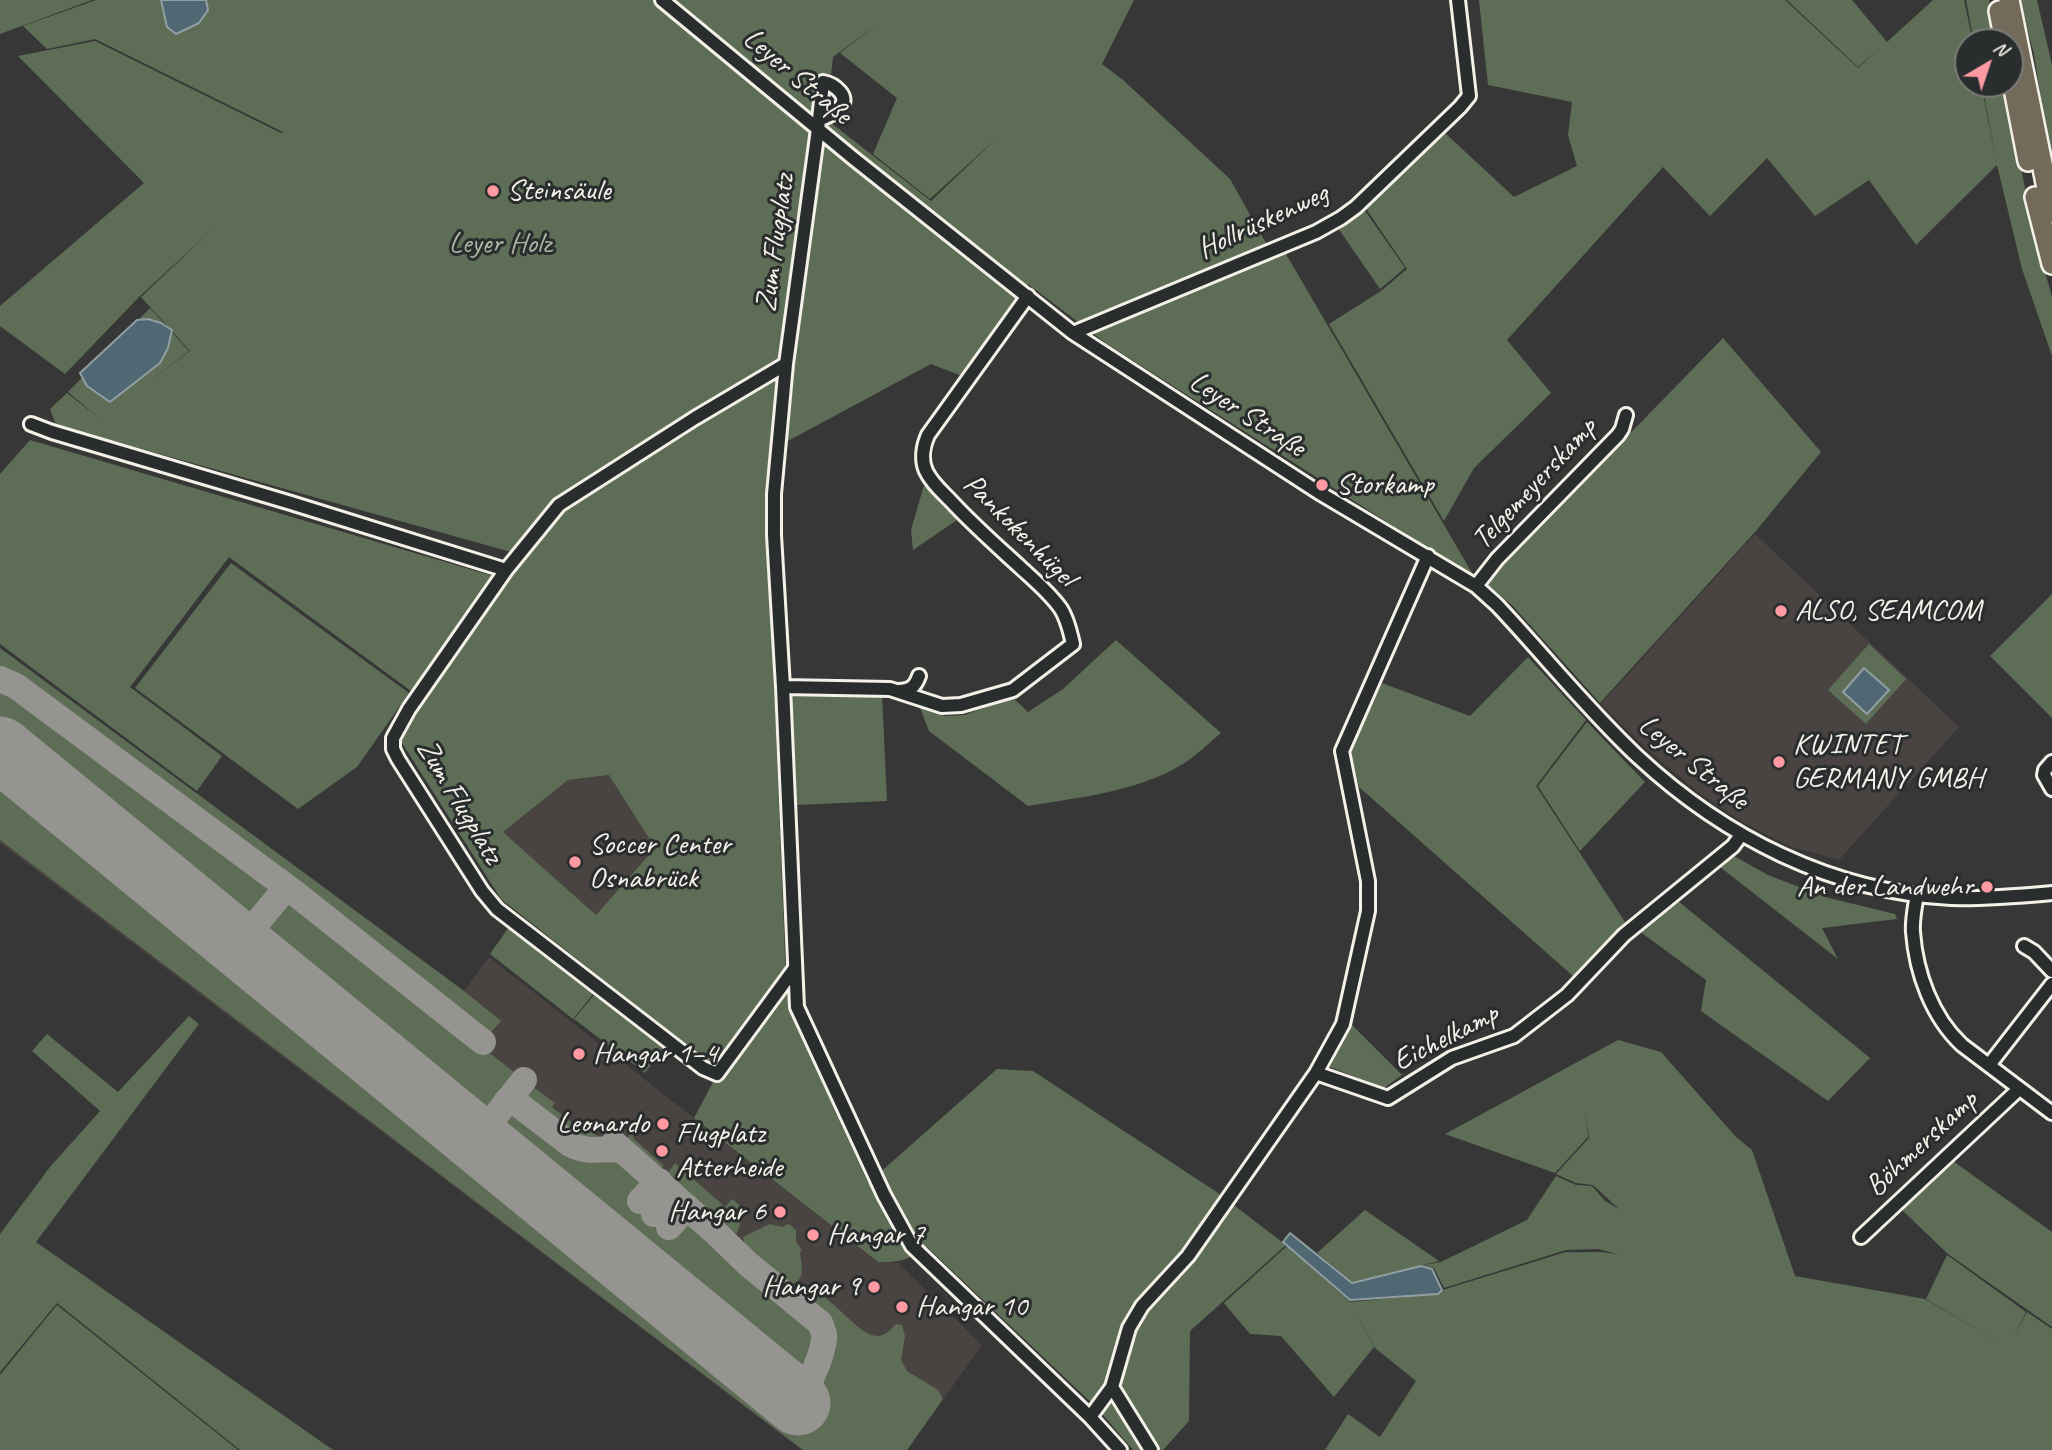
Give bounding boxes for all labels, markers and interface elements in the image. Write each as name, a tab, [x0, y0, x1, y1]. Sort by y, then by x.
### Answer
street label: Leyer Straße	[735, 21, 859, 133]
north arrow	[1954, 28, 2024, 98]
text: N	[1989, 35, 2013, 61]
street label: Zum Flugplatz	[749, 172, 803, 314]
place label: Steinsäule	[507, 173, 611, 209]
street label: Hollrüskenweg	[1192, 176, 1334, 268]
marker: Steinsäule	[485, 183, 501, 199]
park label: Leyer Holz	[449, 226, 551, 262]
street label: Leyer Straße	[1182, 364, 1312, 466]
street label: Telgemeyerskamp	[1465, 411, 1605, 557]
street label: Pankokenhügel	[955, 467, 1083, 595]
place label: Storkamp	[1336, 467, 1434, 503]
marker: Storkamp	[1314, 477, 1330, 493]
place label: ALSO, SEAMCOM	[1795, 593, 1981, 629]
marker: ALSO, SEAMCOM	[1773, 603, 1789, 619]
street label: Leyer Straße	[1631, 708, 1755, 818]
place label: KWINTET GERMANY GMBH	[1793, 727, 1983, 798]
street label: Zum Flugplatz	[408, 733, 510, 871]
marker: KWINTET GERMANY GMBH	[1771, 754, 1787, 770]
place label: Soccer Center Osnabrück	[589, 827, 731, 897]
marker: Soccer Center Osnabrück	[567, 854, 583, 870]
place label: An der Landwehr	[1797, 869, 1973, 905]
marker: An der Landwehr	[1979, 879, 1995, 895]
street label: Eichelkamp	[1387, 996, 1505, 1080]
place label: Hangar 1–4	[593, 1036, 718, 1072]
marker: Hangar 1–4	[571, 1046, 587, 1062]
street label: Böhmerskamp	[1858, 1083, 1986, 1205]
place label: Leonardo	[557, 1106, 649, 1142]
marker: Leonardo	[655, 1116, 671, 1132]
place label: Flugplatz Atterheide	[676, 1116, 782, 1186]
marker: Flugplatz Atterheide	[654, 1143, 670, 1159]
place label: Hangar 6	[668, 1194, 766, 1230]
marker: Hangar 6	[772, 1204, 788, 1220]
place label: Hangar 7	[827, 1217, 925, 1253]
marker: Hangar 7	[805, 1227, 821, 1243]
place label: Hangar 9	[762, 1269, 860, 1305]
marker: Hangar 9	[866, 1279, 882, 1295]
place label: Hangar 10	[916, 1289, 1027, 1325]
marker: Hangar 10	[894, 1299, 910, 1315]

